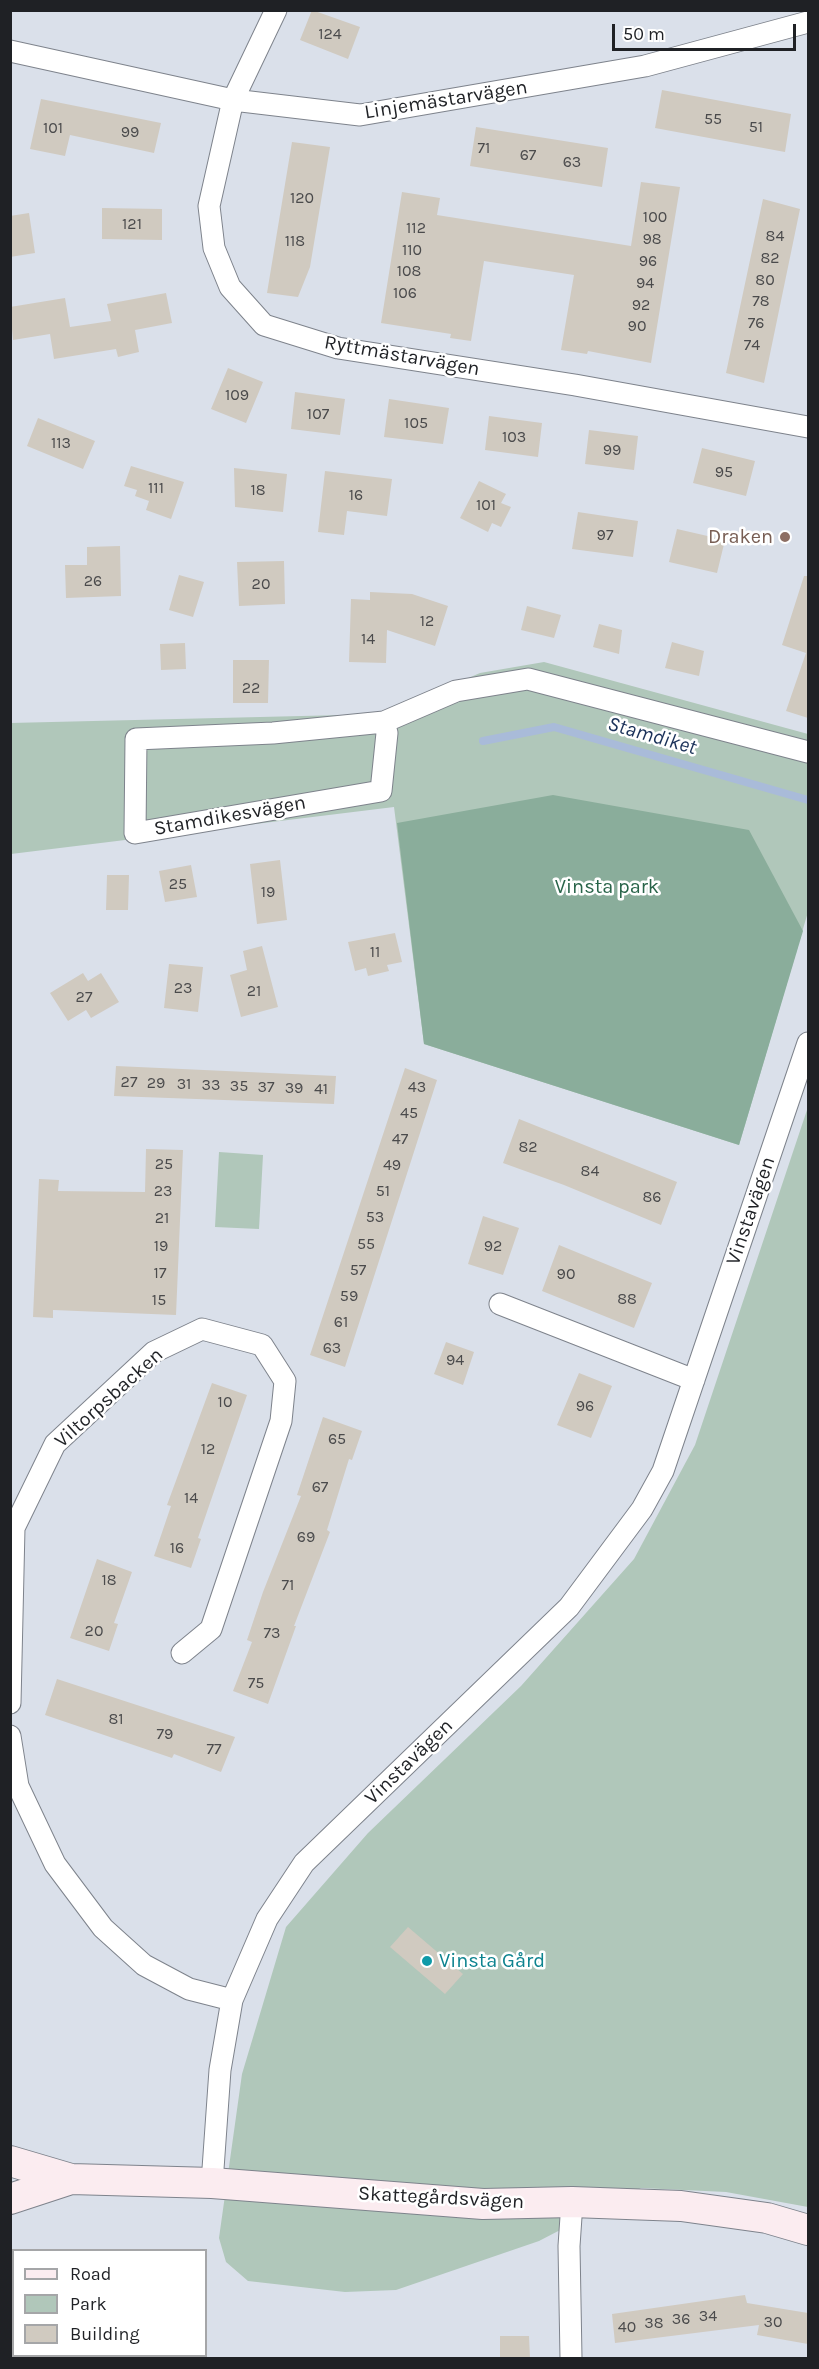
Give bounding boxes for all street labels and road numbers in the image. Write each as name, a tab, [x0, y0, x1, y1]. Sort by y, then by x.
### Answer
street label: Linjemästarvägen	[363, 75, 529, 125]
street label: Ryttmästarvägen	[322, 331, 482, 381]
street label: Stamdikesvägen	[152, 791, 308, 841]
street label: Vinstavägen	[721, 1154, 781, 1268]
street label: Viltorpsbacken	[50, 1343, 168, 1453]
street label: Vinstavägen	[360, 1714, 458, 1810]
street label: Skattegårdsvägen	[357, 2182, 525, 2214]

